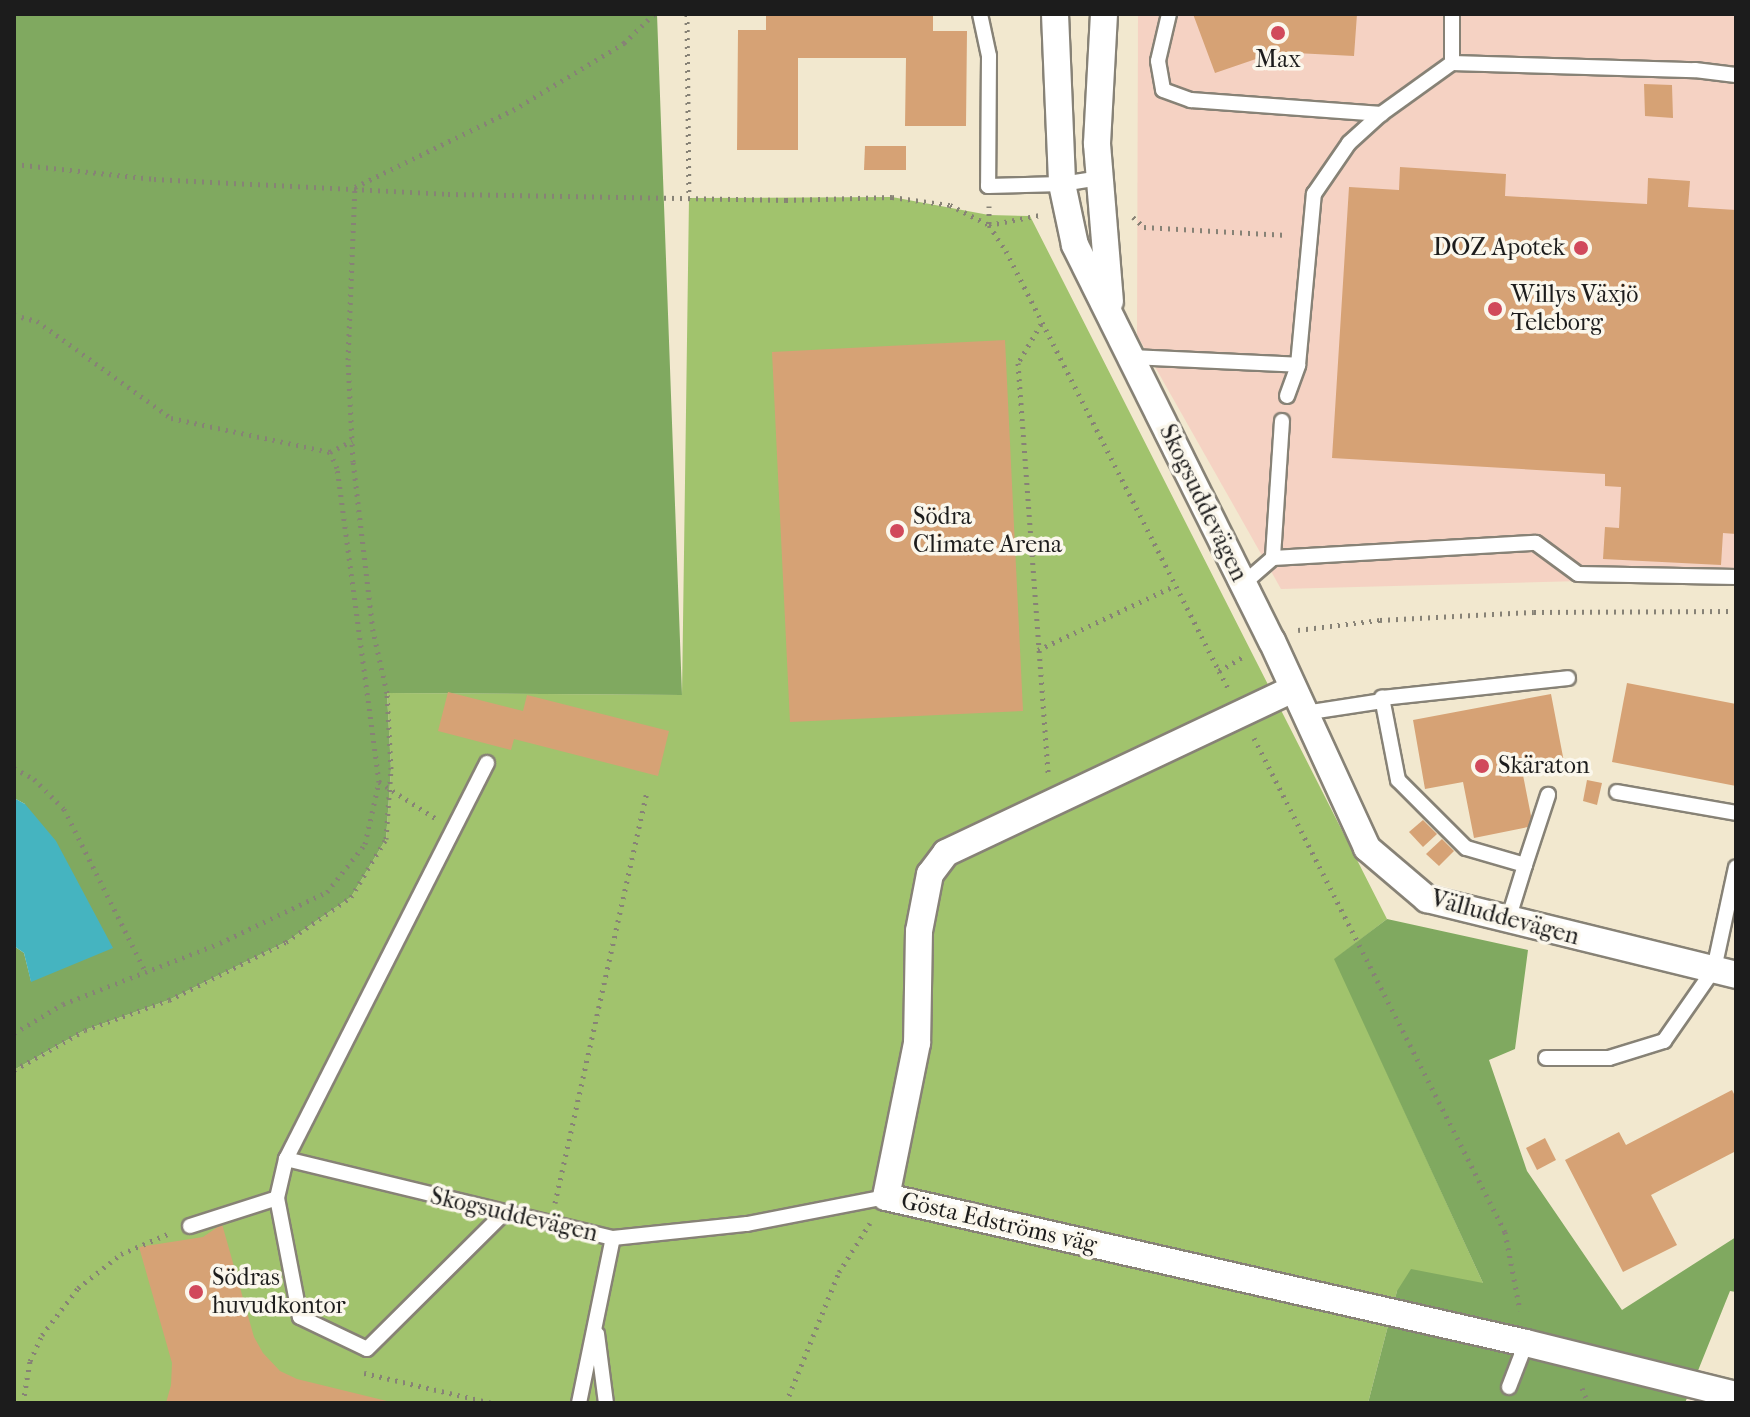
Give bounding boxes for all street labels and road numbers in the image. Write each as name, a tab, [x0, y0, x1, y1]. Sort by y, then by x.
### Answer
street label: Skogsuddevägen	[1153, 420, 1253, 586]
street label: Välluddevägen	[1428, 884, 1582, 952]
street label: Skogsuddevägen	[427, 1182, 601, 1248]
street label: Gösta Edströms väg	[898, 1187, 1100, 1259]

